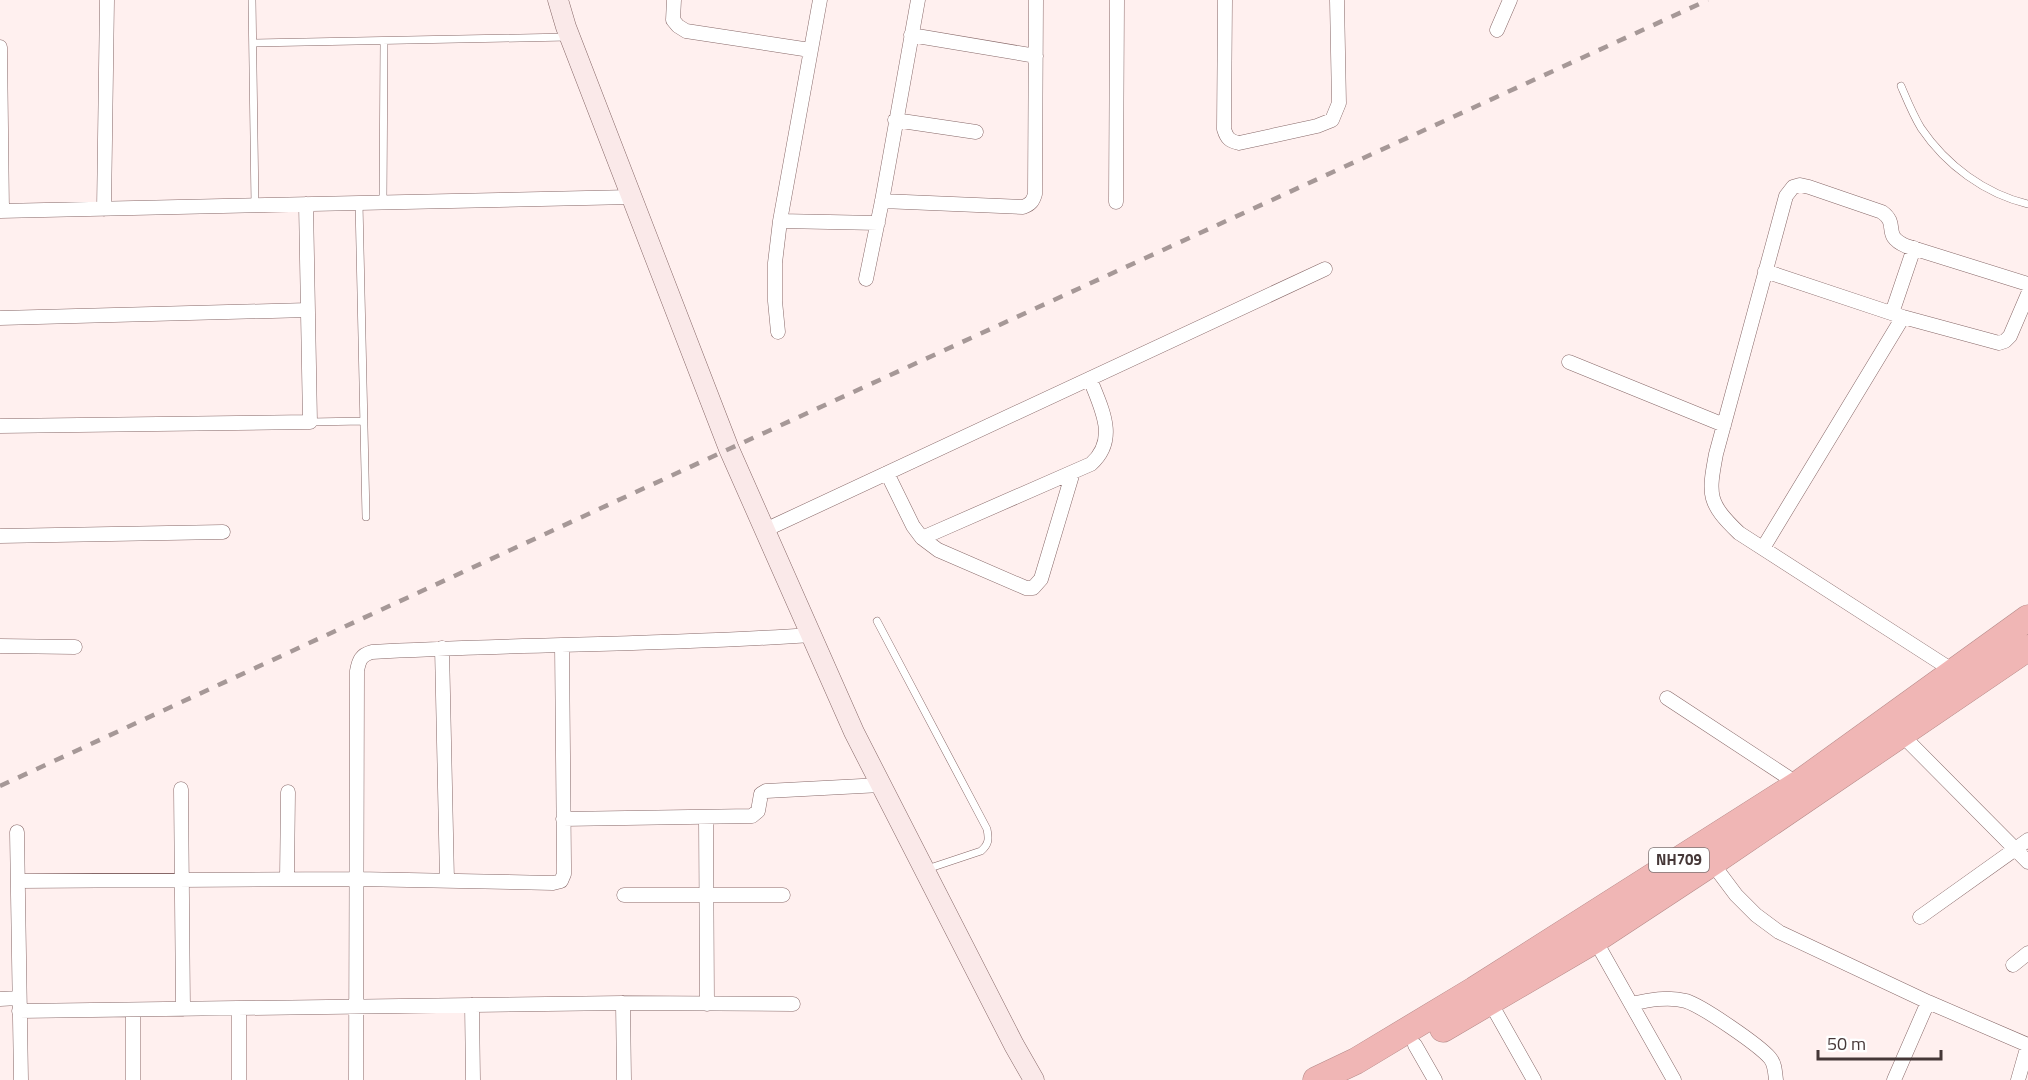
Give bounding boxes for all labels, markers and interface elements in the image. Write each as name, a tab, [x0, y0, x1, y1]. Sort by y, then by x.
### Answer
road number: NH709	[1649, 848, 1709, 872]
scale bar	[1818, 1023, 1941, 1061]
text: 50 m	[1827, 1030, 1866, 1057]

